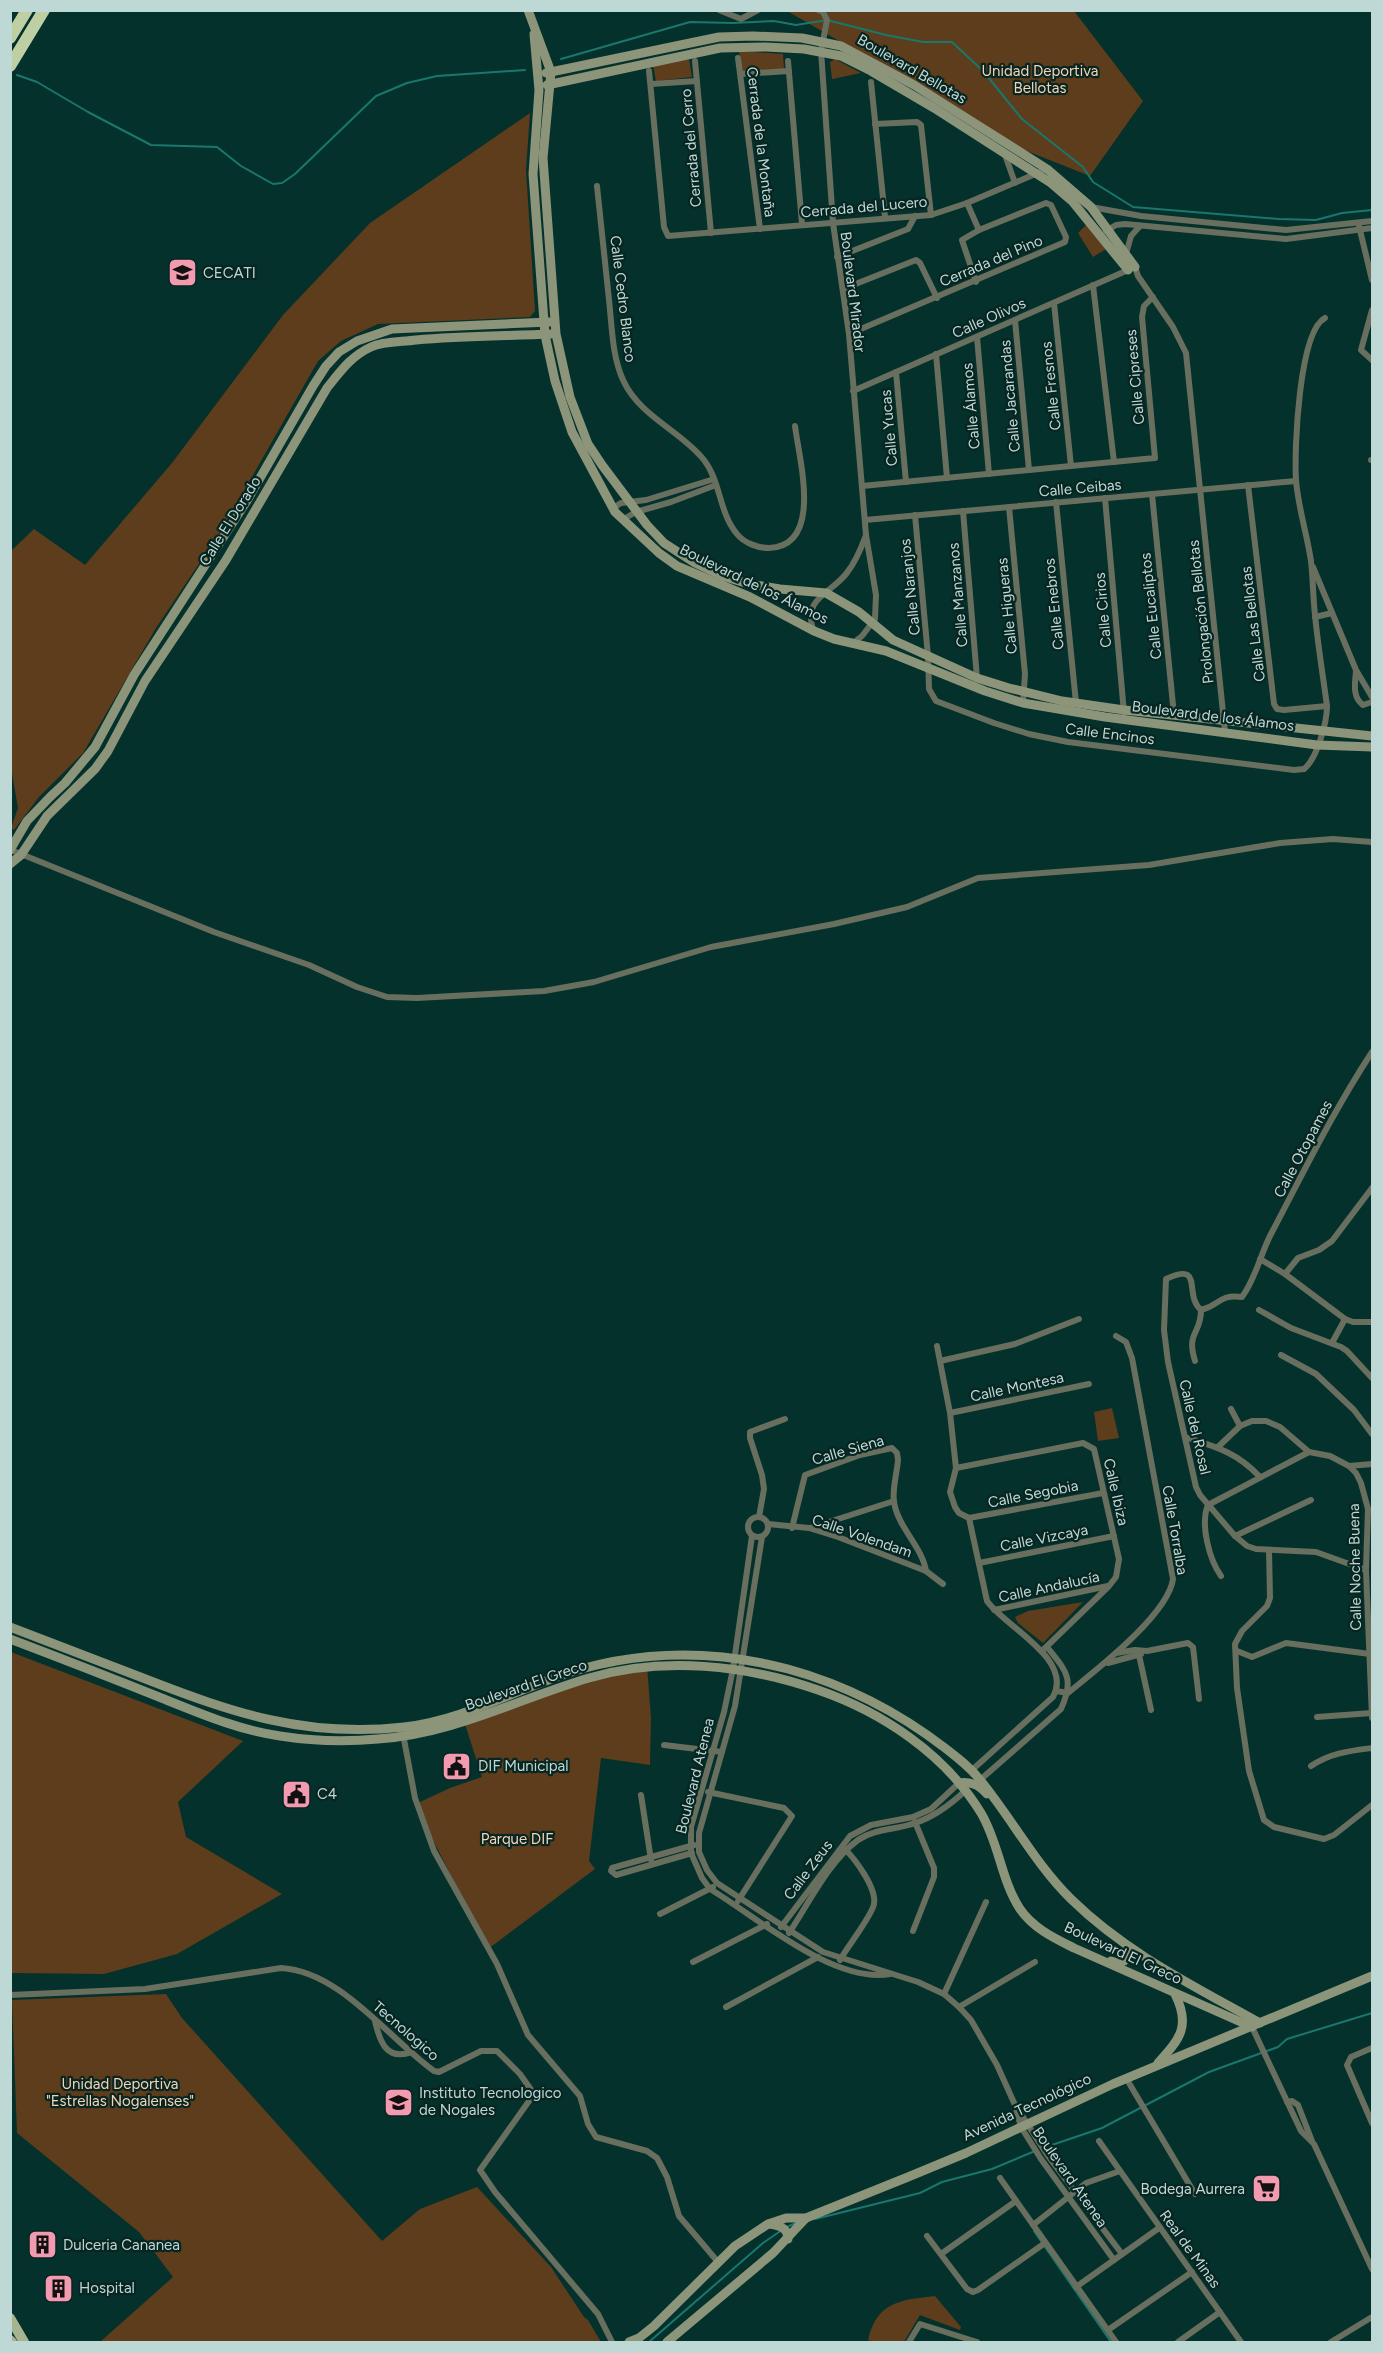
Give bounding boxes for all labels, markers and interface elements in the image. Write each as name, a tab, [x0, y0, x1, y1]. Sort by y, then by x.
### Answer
street label: Boulevard Bellotas	[854, 30, 970, 108]
park label: Unidad Deportiva Bellotas	[982, 62, 1098, 97]
street label: Cerrada de la Montaña	[743, 66, 779, 218]
street label: Cerrada del Cerro	[677, 88, 705, 208]
street label: Cerrada del Lucero	[800, 192, 928, 222]
street label: Boulevard Mirador	[837, 230, 869, 354]
street label: Cerrada del Pino	[937, 231, 1045, 291]
street label: Calle Cedro Blanco	[606, 235, 640, 364]
school or university icon: CECATI	[166, 257, 198, 289]
place label: CECATI	[203, 264, 256, 282]
street label: Calle Olivos	[949, 294, 1029, 342]
street label: Calle Cipreses	[1122, 329, 1148, 425]
street label: Calle Jacarandas	[996, 339, 1024, 453]
street label: Calle Fresnos	[1037, 341, 1065, 431]
street label: Calle Álamos	[958, 362, 984, 450]
street label: Calle Yucas	[877, 389, 901, 467]
street label: Calle El Dorado	[195, 473, 265, 569]
street label: Calle Ceibas	[1038, 475, 1122, 501]
street label: Calle Naranjos	[896, 538, 924, 636]
street label: Prolongación Bellotas	[1184, 539, 1218, 685]
street label: Boulevard de los Álamos	[677, 540, 831, 628]
street label: Calle Manzanos	[944, 542, 972, 648]
street label: Calle Eucaliptos	[1136, 552, 1166, 660]
street label: Calle Higueras	[993, 557, 1021, 655]
street label: Calle Enebros	[1040, 557, 1068, 651]
street label: Calle Las Bellotas	[1237, 565, 1269, 683]
street label: Calle Cirios	[1091, 572, 1115, 648]
street label: Boulevard de los Álamos	[1131, 697, 1295, 735]
street label: Calle Encinos	[1064, 720, 1156, 748]
street label: Calle Otopames	[1270, 1097, 1336, 1201]
street label: Calle Montesa	[969, 1368, 1065, 1406]
street label: Calle del Rosal	[1175, 1378, 1215, 1476]
street label: Calle Siena	[810, 1431, 886, 1469]
street label: Calle Ibiza	[1100, 1457, 1132, 1527]
street label: Calle Segobia	[986, 1476, 1080, 1512]
street label: Calle Torralba	[1158, 1484, 1192, 1576]
street label: Calle Noche Buena	[1345, 1503, 1365, 1631]
street label: Calle Volendam	[810, 1510, 914, 1562]
street label: Calle Vizcaya	[998, 1521, 1090, 1555]
street label: Calle Andalucía	[997, 1568, 1101, 1606]
street label: Boulevard El Greco	[463, 1656, 590, 1714]
street label: Boulevard Atenea	[672, 1716, 718, 1836]
public building icon: DIF Municipal	[441, 1750, 473, 1782]
place label: DIF Municipal	[478, 1757, 569, 1775]
public building icon: C4	[280, 1778, 312, 1810]
place label: C4	[317, 1785, 337, 1803]
park label: Parque DIF	[481, 1830, 553, 1848]
street label: Calle Zeus	[780, 1837, 836, 1903]
street label: Boulevard El Greco	[1061, 1918, 1185, 1988]
street label: Tecnologico	[369, 1997, 443, 2065]
street label: Avenida Tecnológico	[960, 2069, 1094, 2145]
park label: Unidad Deportiva "Estrellas Nogalenses"	[46, 2075, 194, 2110]
place label: Instituto Tecnologico de Nogales	[419, 2084, 562, 2119]
school or university icon: Instituto Tecnologico de Nogales	[382, 2086, 414, 2118]
street label: Boulevard Atenea	[1029, 2123, 1111, 2231]
supermarket icon: Bodega Aurrera	[1250, 2173, 1282, 2205]
place label: Bodega Aurrera	[1140, 2180, 1245, 2198]
street label: Real de Minas	[1156, 2206, 1224, 2292]
building icon: Dulceria Cananea	[26, 2229, 58, 2261]
place label: Dulceria Cananea	[63, 2236, 180, 2254]
building icon: Hospital	[42, 2272, 74, 2304]
place label: Hospital	[79, 2279, 135, 2297]

